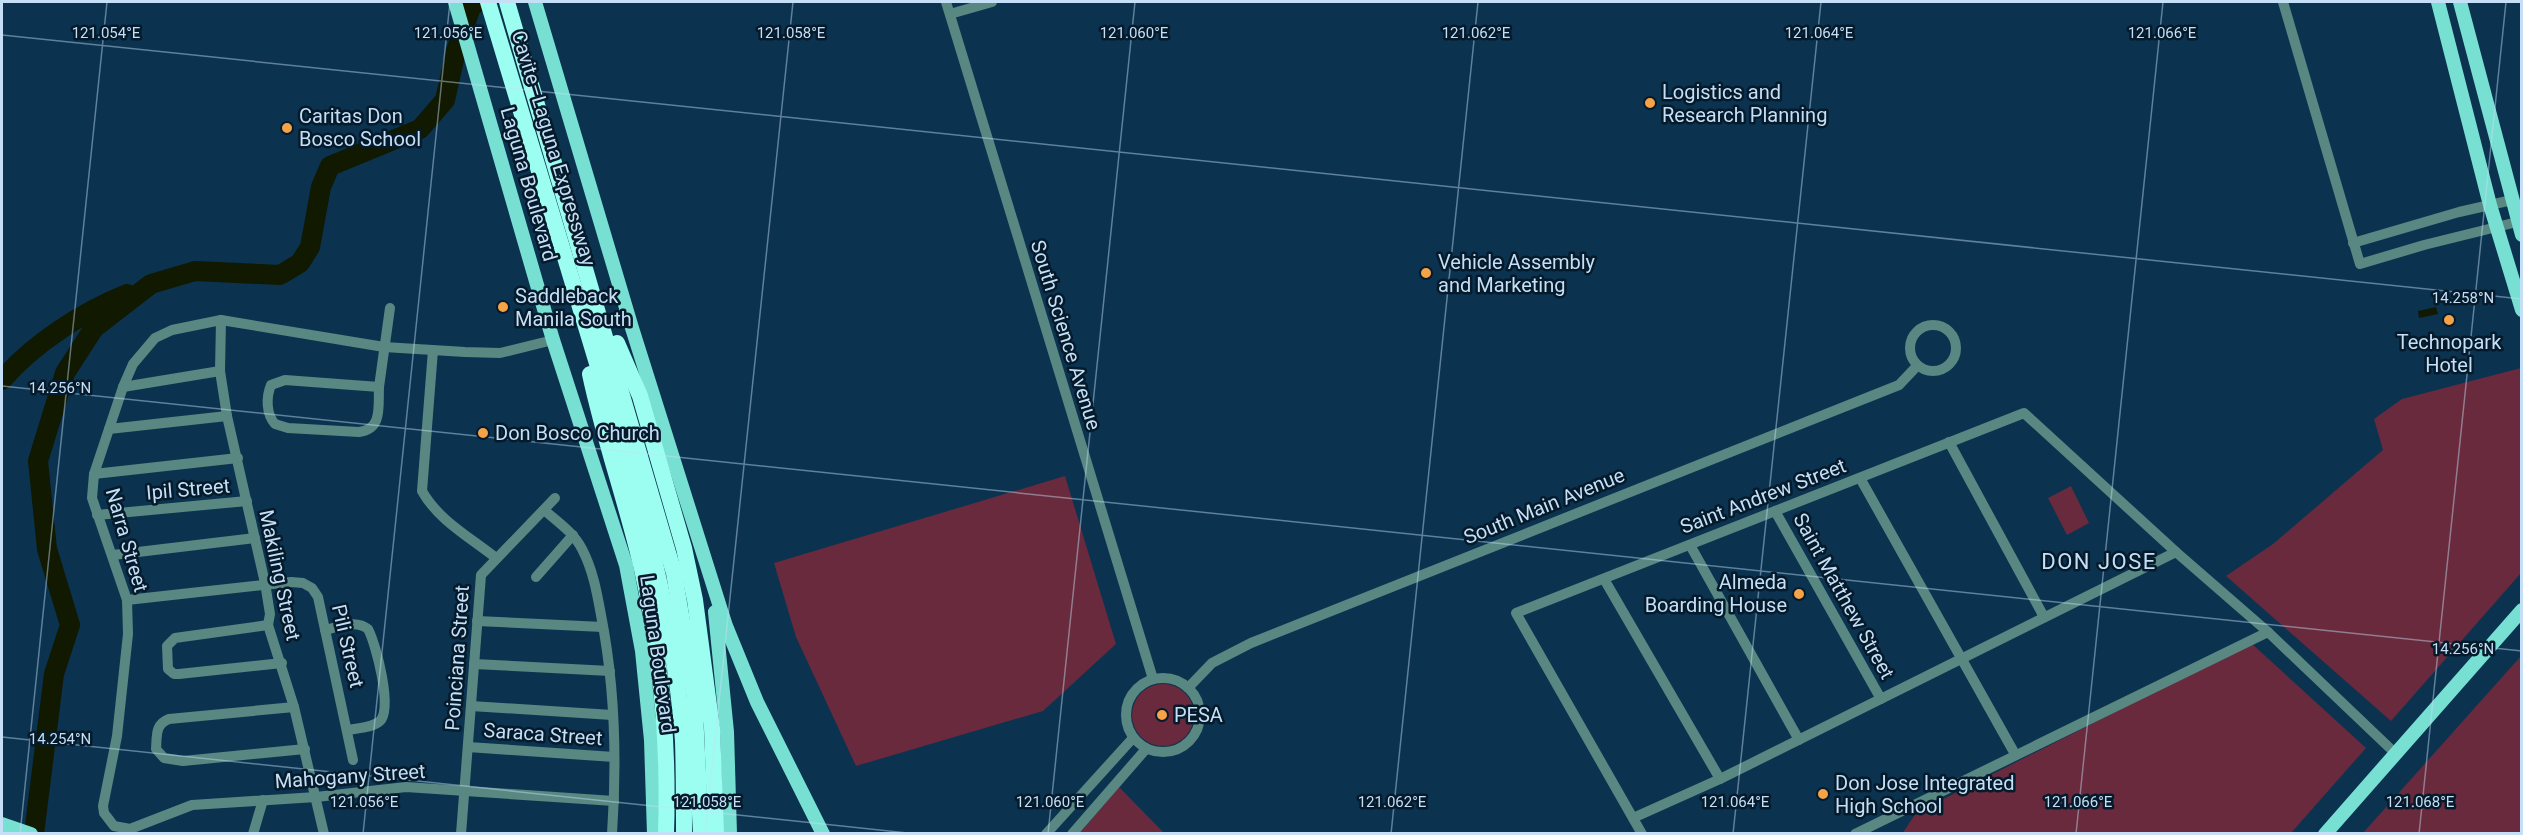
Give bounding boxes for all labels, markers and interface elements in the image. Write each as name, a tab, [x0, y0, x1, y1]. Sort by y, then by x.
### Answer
text: 121.054°E	[72, 24, 141, 42]
text: 121.056°E	[414, 24, 483, 42]
text: 121.058°E	[757, 24, 826, 42]
text: 121.060°E	[1100, 24, 1169, 42]
text: 121.062°E	[1442, 24, 1511, 42]
text: 121.064°E	[1785, 24, 1854, 42]
text: 121.066°E	[2128, 24, 2197, 42]
street label: Cavite–Laguna Expressway	[507, 27, 601, 269]
place label: Logistics and Research Planning	[1662, 80, 1827, 127]
marker: Logistics and Research Planning	[1643, 96, 1657, 110]
place label: Caritas Don Bosco School	[299, 104, 421, 151]
street label: Laguna Boulevard	[496, 104, 562, 264]
marker: Caritas Don Bosco School	[280, 121, 294, 135]
street label: South Science Avenue	[1026, 237, 1106, 433]
place label: Vehicle Assembly and Marketing	[1438, 250, 1596, 297]
marker: Vehicle Assembly and Marketing	[1419, 266, 1433, 280]
place label: Saddleback Manila South	[515, 284, 632, 331]
text: 14.258°N	[2432, 289, 2494, 307]
marker: Saddleback Manila South	[496, 300, 510, 314]
marker: Technopark Hotel	[2442, 313, 2456, 327]
place label: Technopark Hotel	[2397, 330, 2502, 377]
text: 14.256°N	[29, 379, 91, 397]
place label: Don Bosco Church	[495, 421, 660, 445]
marker: Don Bosco Church	[476, 426, 490, 440]
street label: Saint Andrew Street	[1677, 453, 1849, 539]
street label: South Main Avenue	[1460, 463, 1628, 549]
street label: Ipil Street	[145, 473, 231, 505]
street label: Narra Street	[101, 485, 153, 595]
street label: Makiling Street	[254, 507, 306, 643]
street label: Saint Matthew Street	[1788, 509, 1900, 683]
district label: DON JOSE	[2041, 549, 2157, 574]
place label: Almeda Boarding House	[1645, 570, 1787, 617]
street label: Laguna Boulevard	[635, 573, 681, 735]
street label: Poinciana Street	[440, 585, 474, 731]
marker: Almeda Boarding House	[1792, 587, 1806, 601]
street label: Pili Street	[327, 602, 369, 690]
text: 14.256°N	[2432, 640, 2494, 658]
place label: PESA	[1174, 703, 1223, 727]
marker: PESA	[1155, 708, 1169, 722]
street label: Saraca Street	[483, 718, 603, 750]
text: 14.254°N	[29, 730, 91, 748]
street label: Mahogany Street	[274, 759, 426, 793]
place label: Don Jose Integrated High School	[1835, 771, 2014, 818]
marker: Don Jose Integrated High School	[1816, 787, 1830, 801]
text: 121.056°E	[330, 793, 399, 811]
text: 121.058°E	[673, 793, 742, 811]
text: 121.060°E	[1016, 793, 1085, 811]
text: 121.062°E	[1358, 793, 1427, 811]
text: 121.064°E	[1701, 793, 1770, 811]
text: 121.066°E	[2044, 793, 2113, 811]
text: 121.068°E	[2386, 793, 2455, 811]

